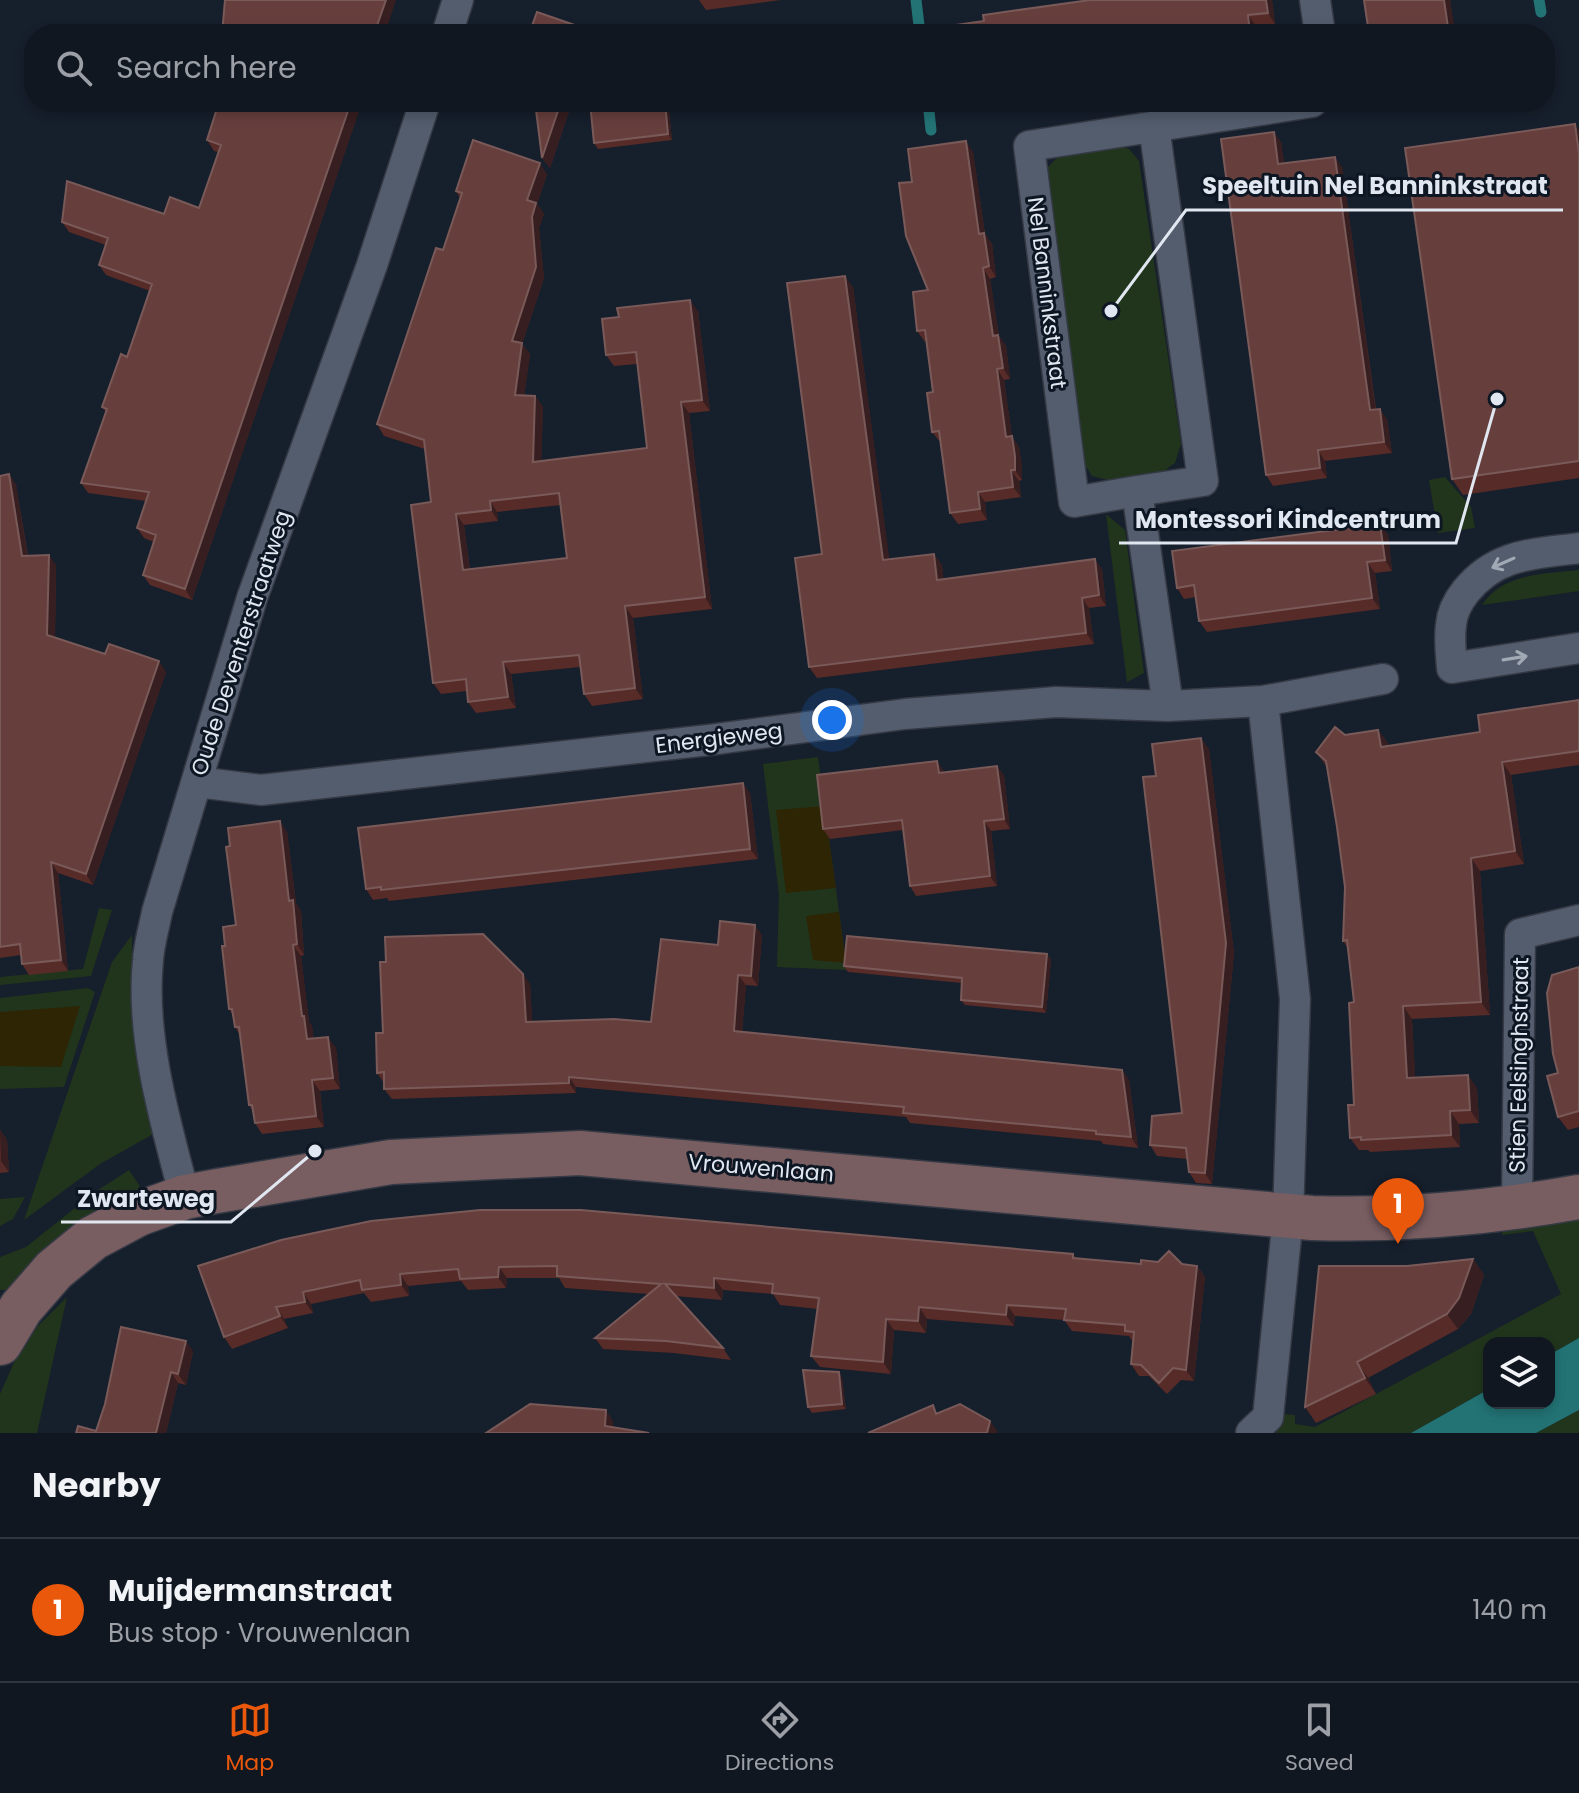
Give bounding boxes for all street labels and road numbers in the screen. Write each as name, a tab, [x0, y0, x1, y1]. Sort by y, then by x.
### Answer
street label: Nel Banninkstraat	[1020, 195, 1074, 391]
street label: Oude Deventerstraatweg	[183, 507, 299, 779]
street label: Energieweg	[654, 715, 784, 761]
street label: Stien Eelsinghstraat	[1502, 957, 1536, 1173]
street label: Vrouwenlaan	[687, 1146, 835, 1190]

